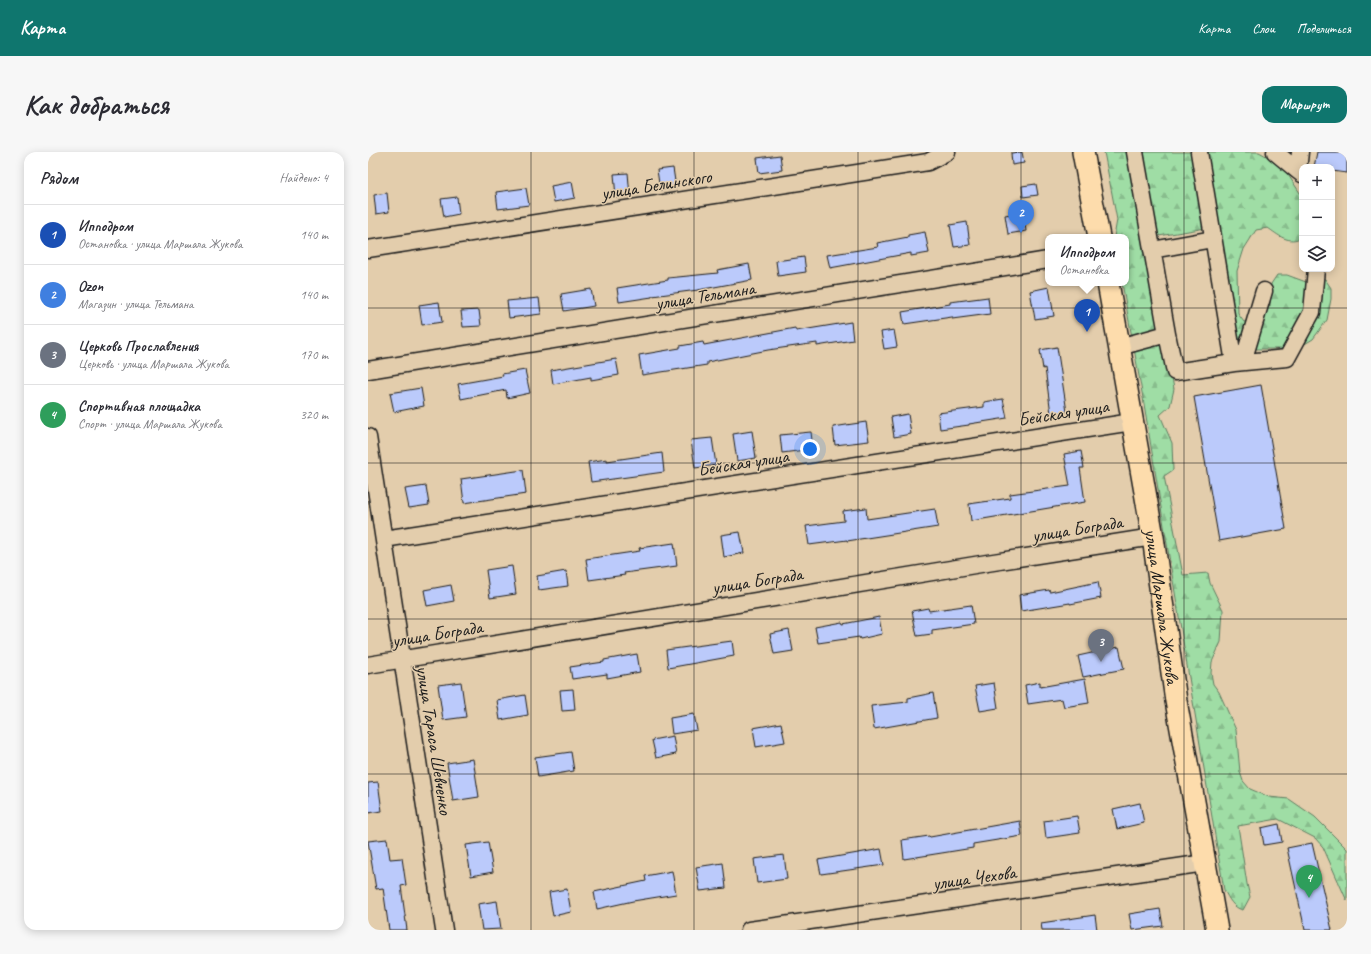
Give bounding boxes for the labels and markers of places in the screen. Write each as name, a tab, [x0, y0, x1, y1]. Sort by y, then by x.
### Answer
pin: 2	[1008, 200, 1034, 233]
pin: 1	[1074, 299, 1100, 332]
pin: 3	[1088, 629, 1114, 662]
pin: 4	[1296, 865, 1322, 898]

